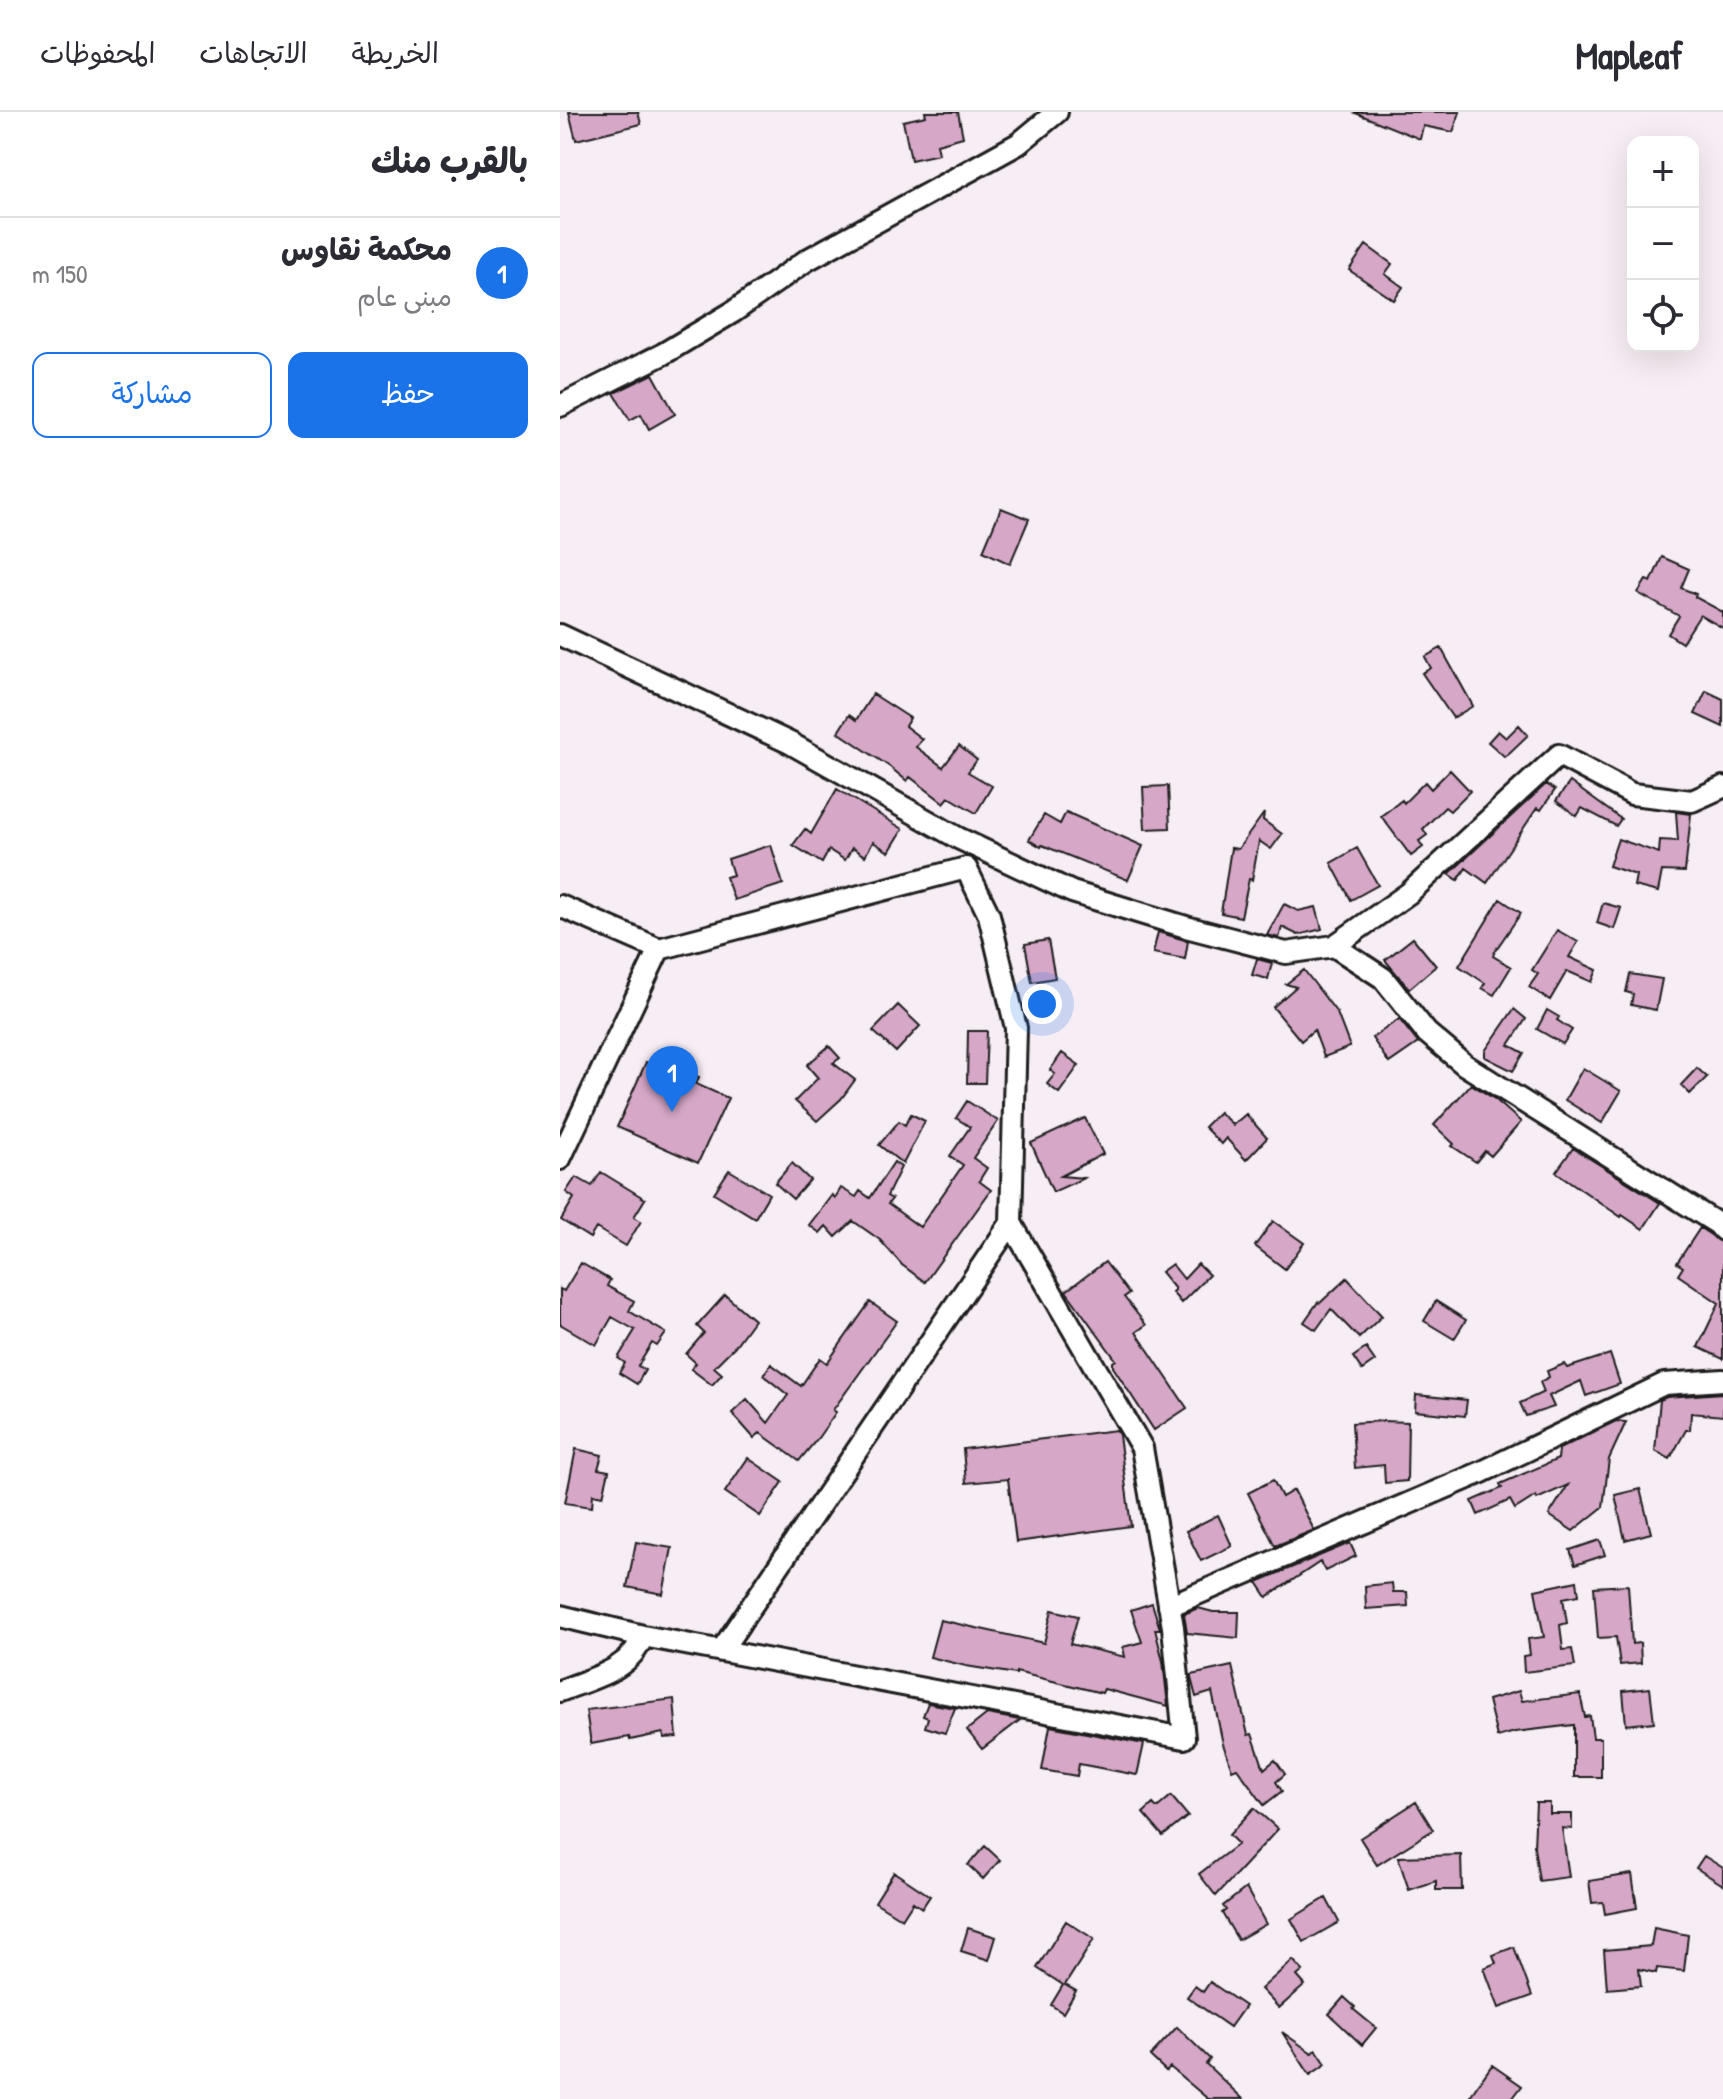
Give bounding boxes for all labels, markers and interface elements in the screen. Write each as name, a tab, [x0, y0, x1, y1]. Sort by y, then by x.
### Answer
text: Mapleaf	[1575, 29, 1683, 81]
text: المحفوظات	[40, 34, 155, 72]
text: الاتجاهات	[199, 34, 307, 72]
text: الخريطة	[351, 34, 439, 72]
map controls	[1627, 136, 1699, 352]
button: +	[1627, 136, 1699, 208]
text: بالقرب منك	[371, 138, 528, 184]
button: −	[1627, 208, 1699, 280]
text: محكمة نقاوس	[281, 229, 452, 269]
text: 150 m	[32, 256, 88, 291]
text: 1	[497, 256, 507, 291]
text: مبنى عام	[357, 279, 452, 314]
button: locate	[1627, 280, 1699, 352]
button: مشاركة	[32, 352, 272, 438]
button: حفظ	[288, 352, 528, 438]
your location	[1022, 984, 1062, 1024]
pin: 1	[646, 1046, 698, 1112]

